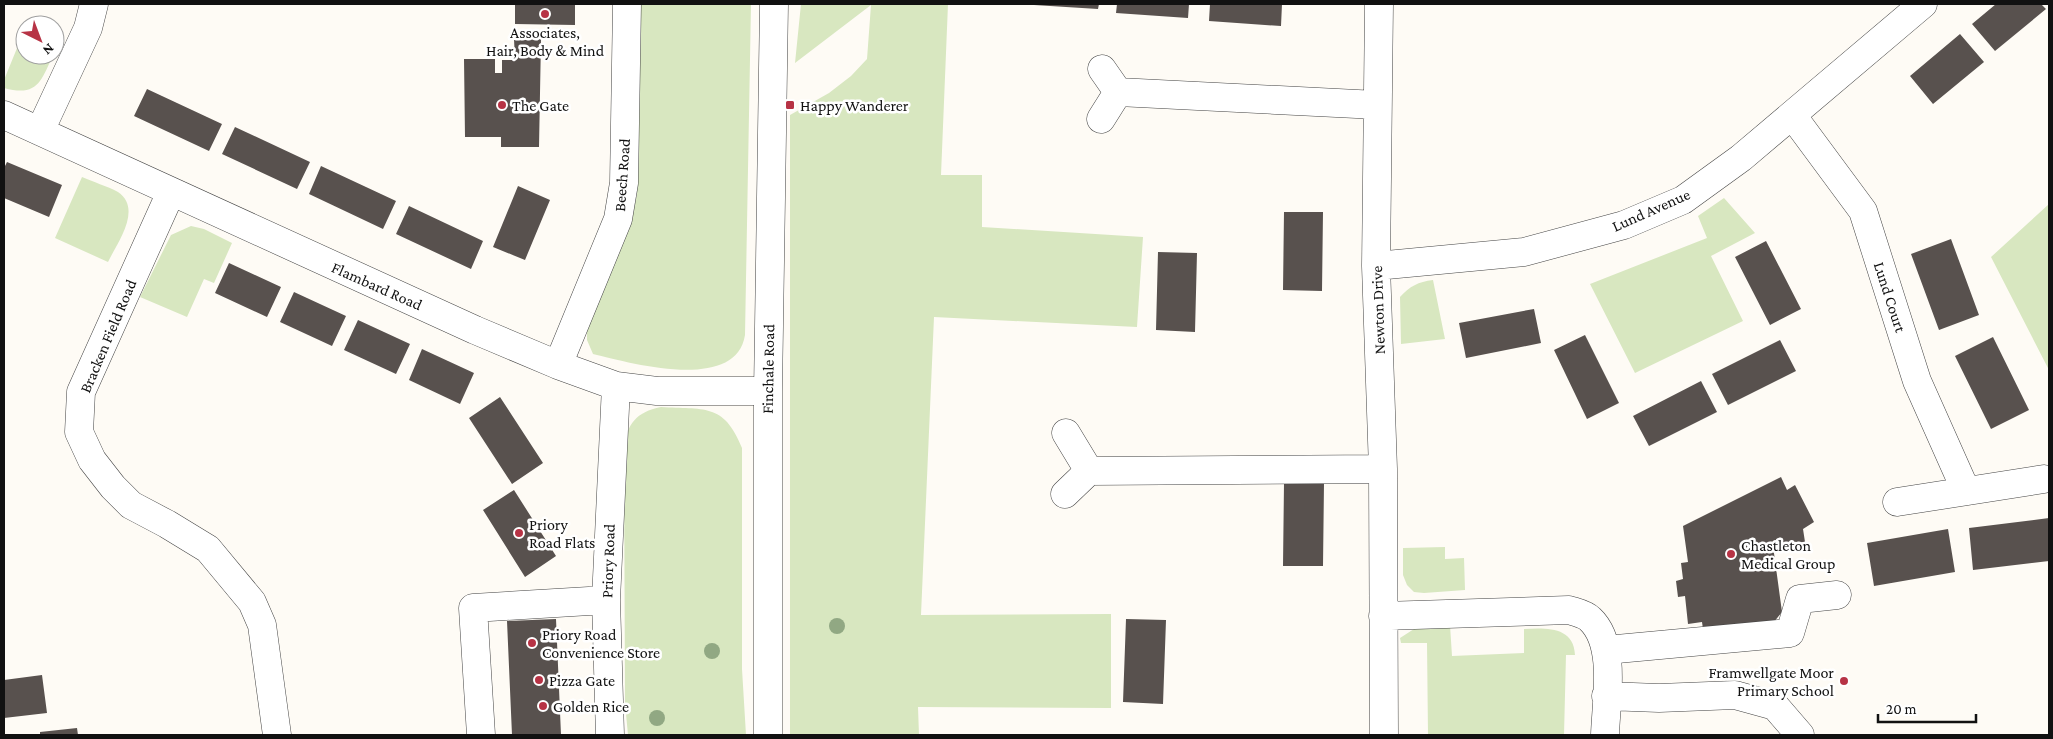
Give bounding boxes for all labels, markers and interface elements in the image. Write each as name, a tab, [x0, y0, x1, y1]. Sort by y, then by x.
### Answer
marker: Associates, Hair, Body & Mind	[539, 8, 551, 20]
north arrow	[15, 15, 65, 65]
place label: Associates, Hair, Body & Mind	[486, 24, 605, 60]
text: N	[39, 41, 58, 59]
place label: The Gate	[512, 97, 569, 114]
place label: Happy Wanderer	[800, 97, 909, 115]
marker: The Gate	[496, 99, 508, 111]
marker: Happy Wanderer	[784, 99, 796, 111]
street label: Beech Road	[611, 137, 633, 212]
street label: Lund Avenue	[1609, 185, 1693, 235]
street label: Flambard Road	[329, 258, 425, 314]
street label: Lund Court	[1871, 260, 1910, 335]
street label: Newton Drive	[1368, 265, 1388, 355]
street label: Bracken Field Road	[76, 276, 140, 395]
street label: Finchale Road	[759, 323, 777, 414]
place label: Priory Road Flats	[529, 516, 595, 551]
street label: Priory Road	[598, 523, 619, 598]
marker: Priory Road Flats	[513, 527, 525, 539]
place label: Chastleton Medical Group	[1741, 537, 1835, 573]
marker: Chastleton Medical Group	[1725, 548, 1737, 560]
place label: Priory Road Convenience Store	[542, 626, 660, 661]
marker: Priory Road Convenience Store	[526, 637, 538, 649]
place label: Framwellgate Moor Primary School	[1708, 664, 1834, 700]
place label: Pizza Gate	[549, 672, 615, 689]
marker: Pizza Gate	[533, 674, 545, 686]
marker: Framwellgate Moor Primary School	[1838, 675, 1850, 687]
scale bar	[1878, 692, 1976, 724]
place label: Golden Rice	[553, 698, 629, 715]
marker: Golden Rice	[537, 700, 549, 712]
text: 20 m	[1886, 701, 1917, 717]

